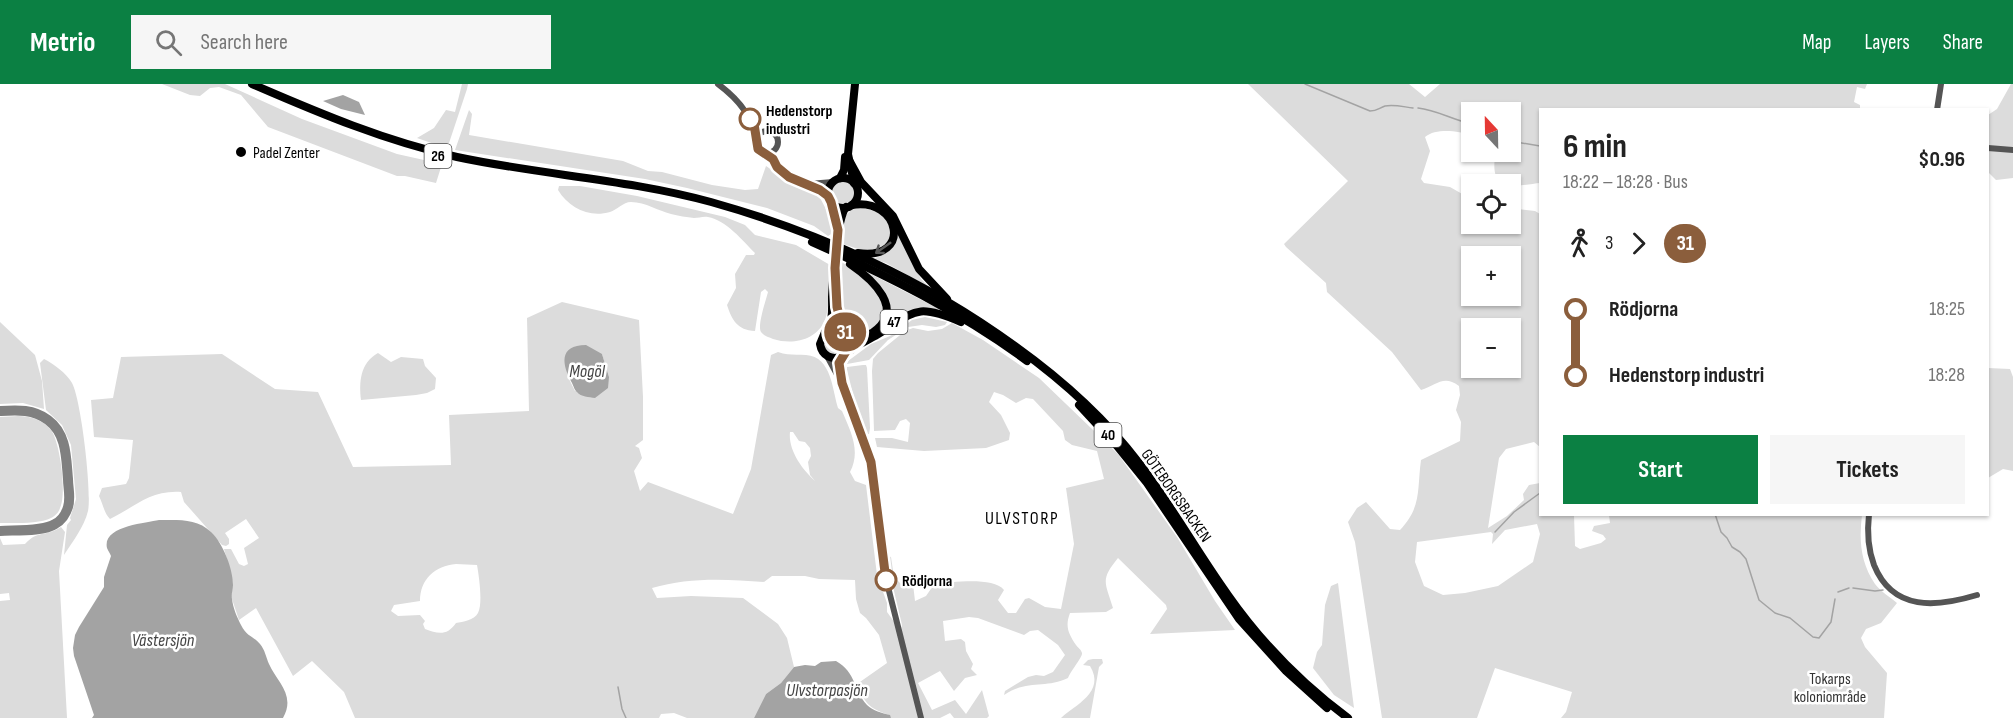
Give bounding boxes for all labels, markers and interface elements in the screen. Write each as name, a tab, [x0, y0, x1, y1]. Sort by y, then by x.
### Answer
search box	[131, 15, 551, 69]
text: Metrio	[30, 26, 95, 59]
icon: search	[152, 26, 185, 59]
text: Search here	[200, 29, 288, 56]
text: Map	[1802, 30, 1831, 55]
text: Layers	[1864, 30, 1910, 55]
text: Share	[1943, 30, 1983, 55]
place label: Hedenstorp industri	[766, 102, 833, 139]
north arrow	[1461, 102, 1521, 162]
map controls	[1461, 102, 1521, 378]
marker: Hedenstorp industri	[739, 108, 761, 130]
text: 6 min	[1563, 127, 1627, 167]
place label: Padel Zenter	[253, 144, 320, 163]
road number: 26	[424, 144, 452, 168]
marker: Padel Zenter	[234, 145, 248, 159]
text: $0.96	[1918, 146, 1965, 173]
text: 18:22 – 18:28 · Bus	[1563, 170, 1688, 194]
button: locate	[1461, 174, 1521, 234]
icon: walk	[1563, 227, 1596, 260]
icon: forward	[1622, 227, 1655, 260]
text: 3	[1605, 231, 1613, 255]
text: 31	[1676, 231, 1694, 256]
one-way arrow	[875, 242, 892, 255]
button: +	[1461, 246, 1521, 306]
text: Rödjorna	[1609, 296, 1678, 323]
text: 18:25	[1929, 297, 1965, 321]
road number: 47	[880, 310, 908, 334]
line badge: 31	[818, 312, 872, 352]
button: −	[1461, 318, 1521, 378]
text: 31	[836, 320, 854, 345]
water label: Mogöl	[569, 361, 606, 382]
text: Hedenstorp industri	[1609, 362, 1764, 389]
text: 18:28	[1928, 363, 1965, 387]
road number: 40	[1094, 423, 1122, 447]
button: Start	[1563, 435, 1758, 504]
button: Tickets	[1770, 435, 1965, 504]
street label: GÖTEBORGSBACKEN	[1137, 446, 1215, 546]
district label: ULVSTORP	[985, 508, 1059, 529]
marker: Rödjorna	[875, 569, 897, 591]
place label: Rödjorna	[902, 572, 952, 591]
water label: Västersjön	[132, 630, 195, 651]
park label: Tokarps koloniområde	[1794, 670, 1866, 707]
water label: Ulvstorpasjön	[786, 680, 868, 701]

